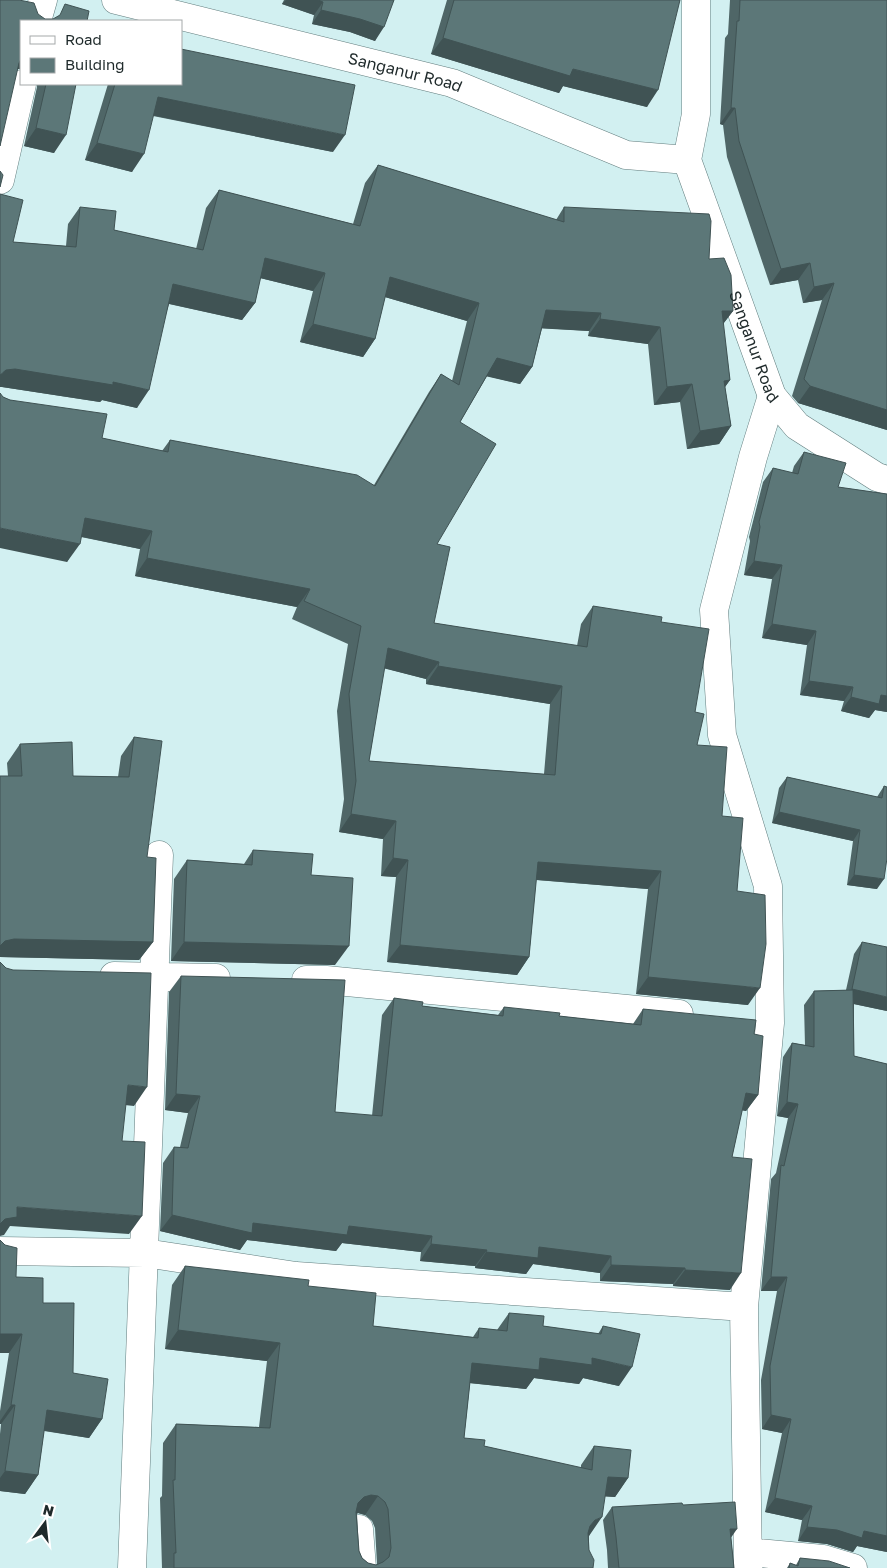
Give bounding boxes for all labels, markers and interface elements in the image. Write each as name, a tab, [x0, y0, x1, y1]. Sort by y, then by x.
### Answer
legend	[20, 20, 182, 85]
text: Road	[65, 30, 102, 48]
street label: Sanganur Road	[346, 48, 465, 96]
text: Building	[65, 55, 125, 73]
street label: Sanganur Road	[725, 288, 783, 407]
north arrow	[20, 1498, 70, 1548]
text: N	[41, 1500, 56, 1520]

